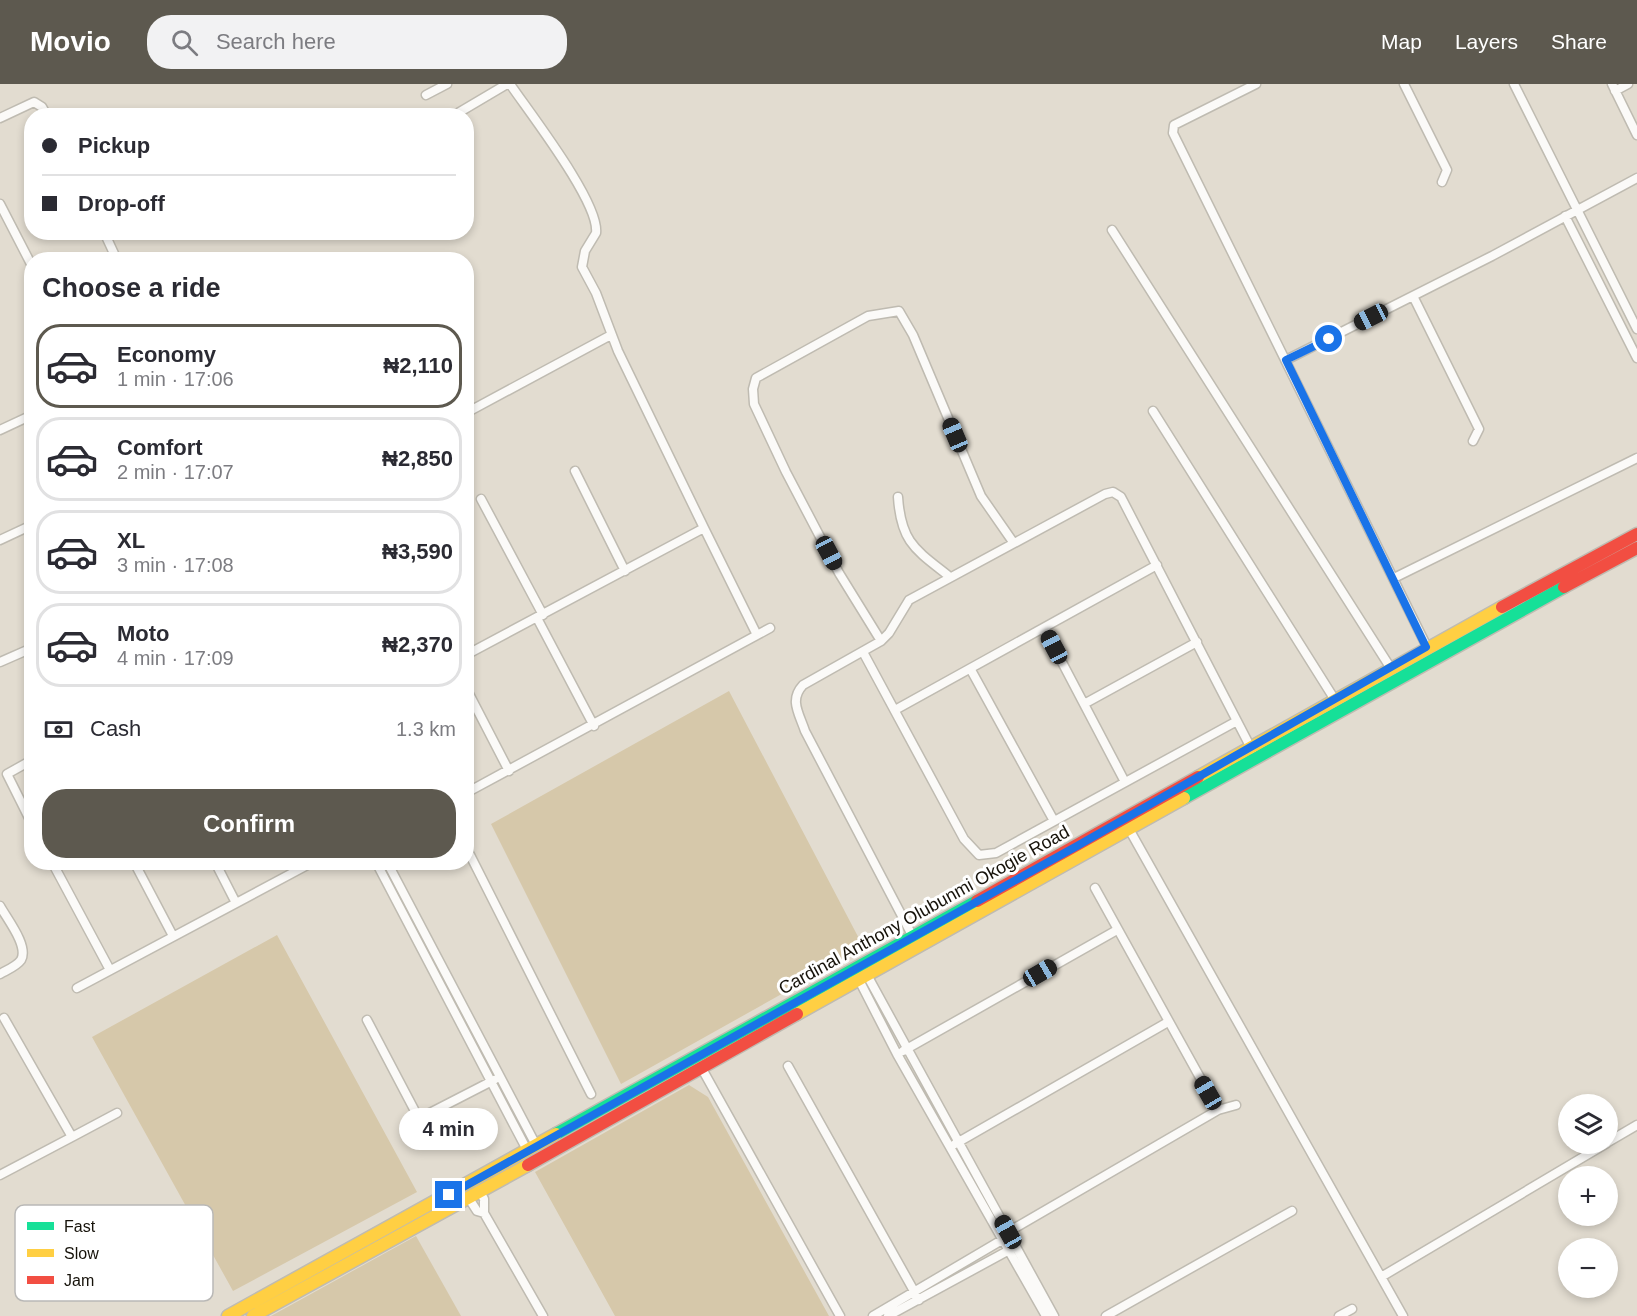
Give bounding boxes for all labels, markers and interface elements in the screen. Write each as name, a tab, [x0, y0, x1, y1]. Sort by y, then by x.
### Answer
search box	[147, 15, 567, 69]
text: Movio	[30, 26, 111, 57]
icon: search	[168, 26, 201, 59]
text: Search here	[216, 29, 336, 54]
text: Map	[1381, 30, 1422, 53]
text: Layers	[1455, 30, 1518, 53]
text: Share	[1551, 30, 1607, 53]
text: Pickup	[78, 133, 150, 158]
text: Drop-off	[78, 191, 165, 216]
text: Choose a ride	[42, 273, 221, 303]
car	[1351, 301, 1391, 333]
route start	[1315, 325, 1342, 352]
icon: car	[45, 339, 99, 393]
text: Economy	[117, 342, 216, 367]
text: ₦2,110	[383, 353, 453, 378]
text: 1 min · 17:06	[117, 368, 234, 390]
car	[940, 415, 970, 455]
icon: car	[45, 432, 99, 486]
text: Comfort	[117, 435, 203, 460]
text: ₦2,850	[382, 446, 453, 471]
text: 2 min · 17:07	[117, 461, 234, 483]
icon: car	[45, 525, 99, 579]
text: XL	[117, 528, 145, 553]
car	[813, 533, 845, 573]
text: ₦3,590	[382, 539, 453, 564]
text: 3 min · 17:08	[117, 554, 234, 576]
icon: car	[45, 618, 99, 672]
text: Moto	[117, 621, 170, 646]
car	[1038, 627, 1070, 667]
text: ₦2,370	[382, 632, 453, 657]
text: 4 min · 17:09	[117, 647, 234, 669]
icon: cash	[42, 713, 75, 746]
text: Cash	[90, 716, 141, 741]
text: 1.3 km	[396, 718, 456, 740]
button: Confirm	[42, 789, 456, 858]
street label: Cardinal Anthony Olubunmi Okogie Road	[775, 821, 1073, 999]
car	[1020, 956, 1060, 990]
car	[1191, 1073, 1225, 1113]
map controls	[1558, 1094, 1618, 1298]
button: layers	[1558, 1094, 1618, 1154]
callout: 4 min	[400, 1108, 498, 1150]
text: 4 min	[422, 1118, 475, 1140]
button: +	[1558, 1166, 1618, 1226]
route end	[435, 1181, 462, 1208]
legend	[15, 1205, 213, 1301]
car	[991, 1212, 1025, 1252]
text: Fast	[64, 1218, 96, 1235]
button: −	[1558, 1238, 1618, 1298]
text: Slow	[64, 1245, 99, 1262]
text: Jam	[64, 1272, 94, 1289]

